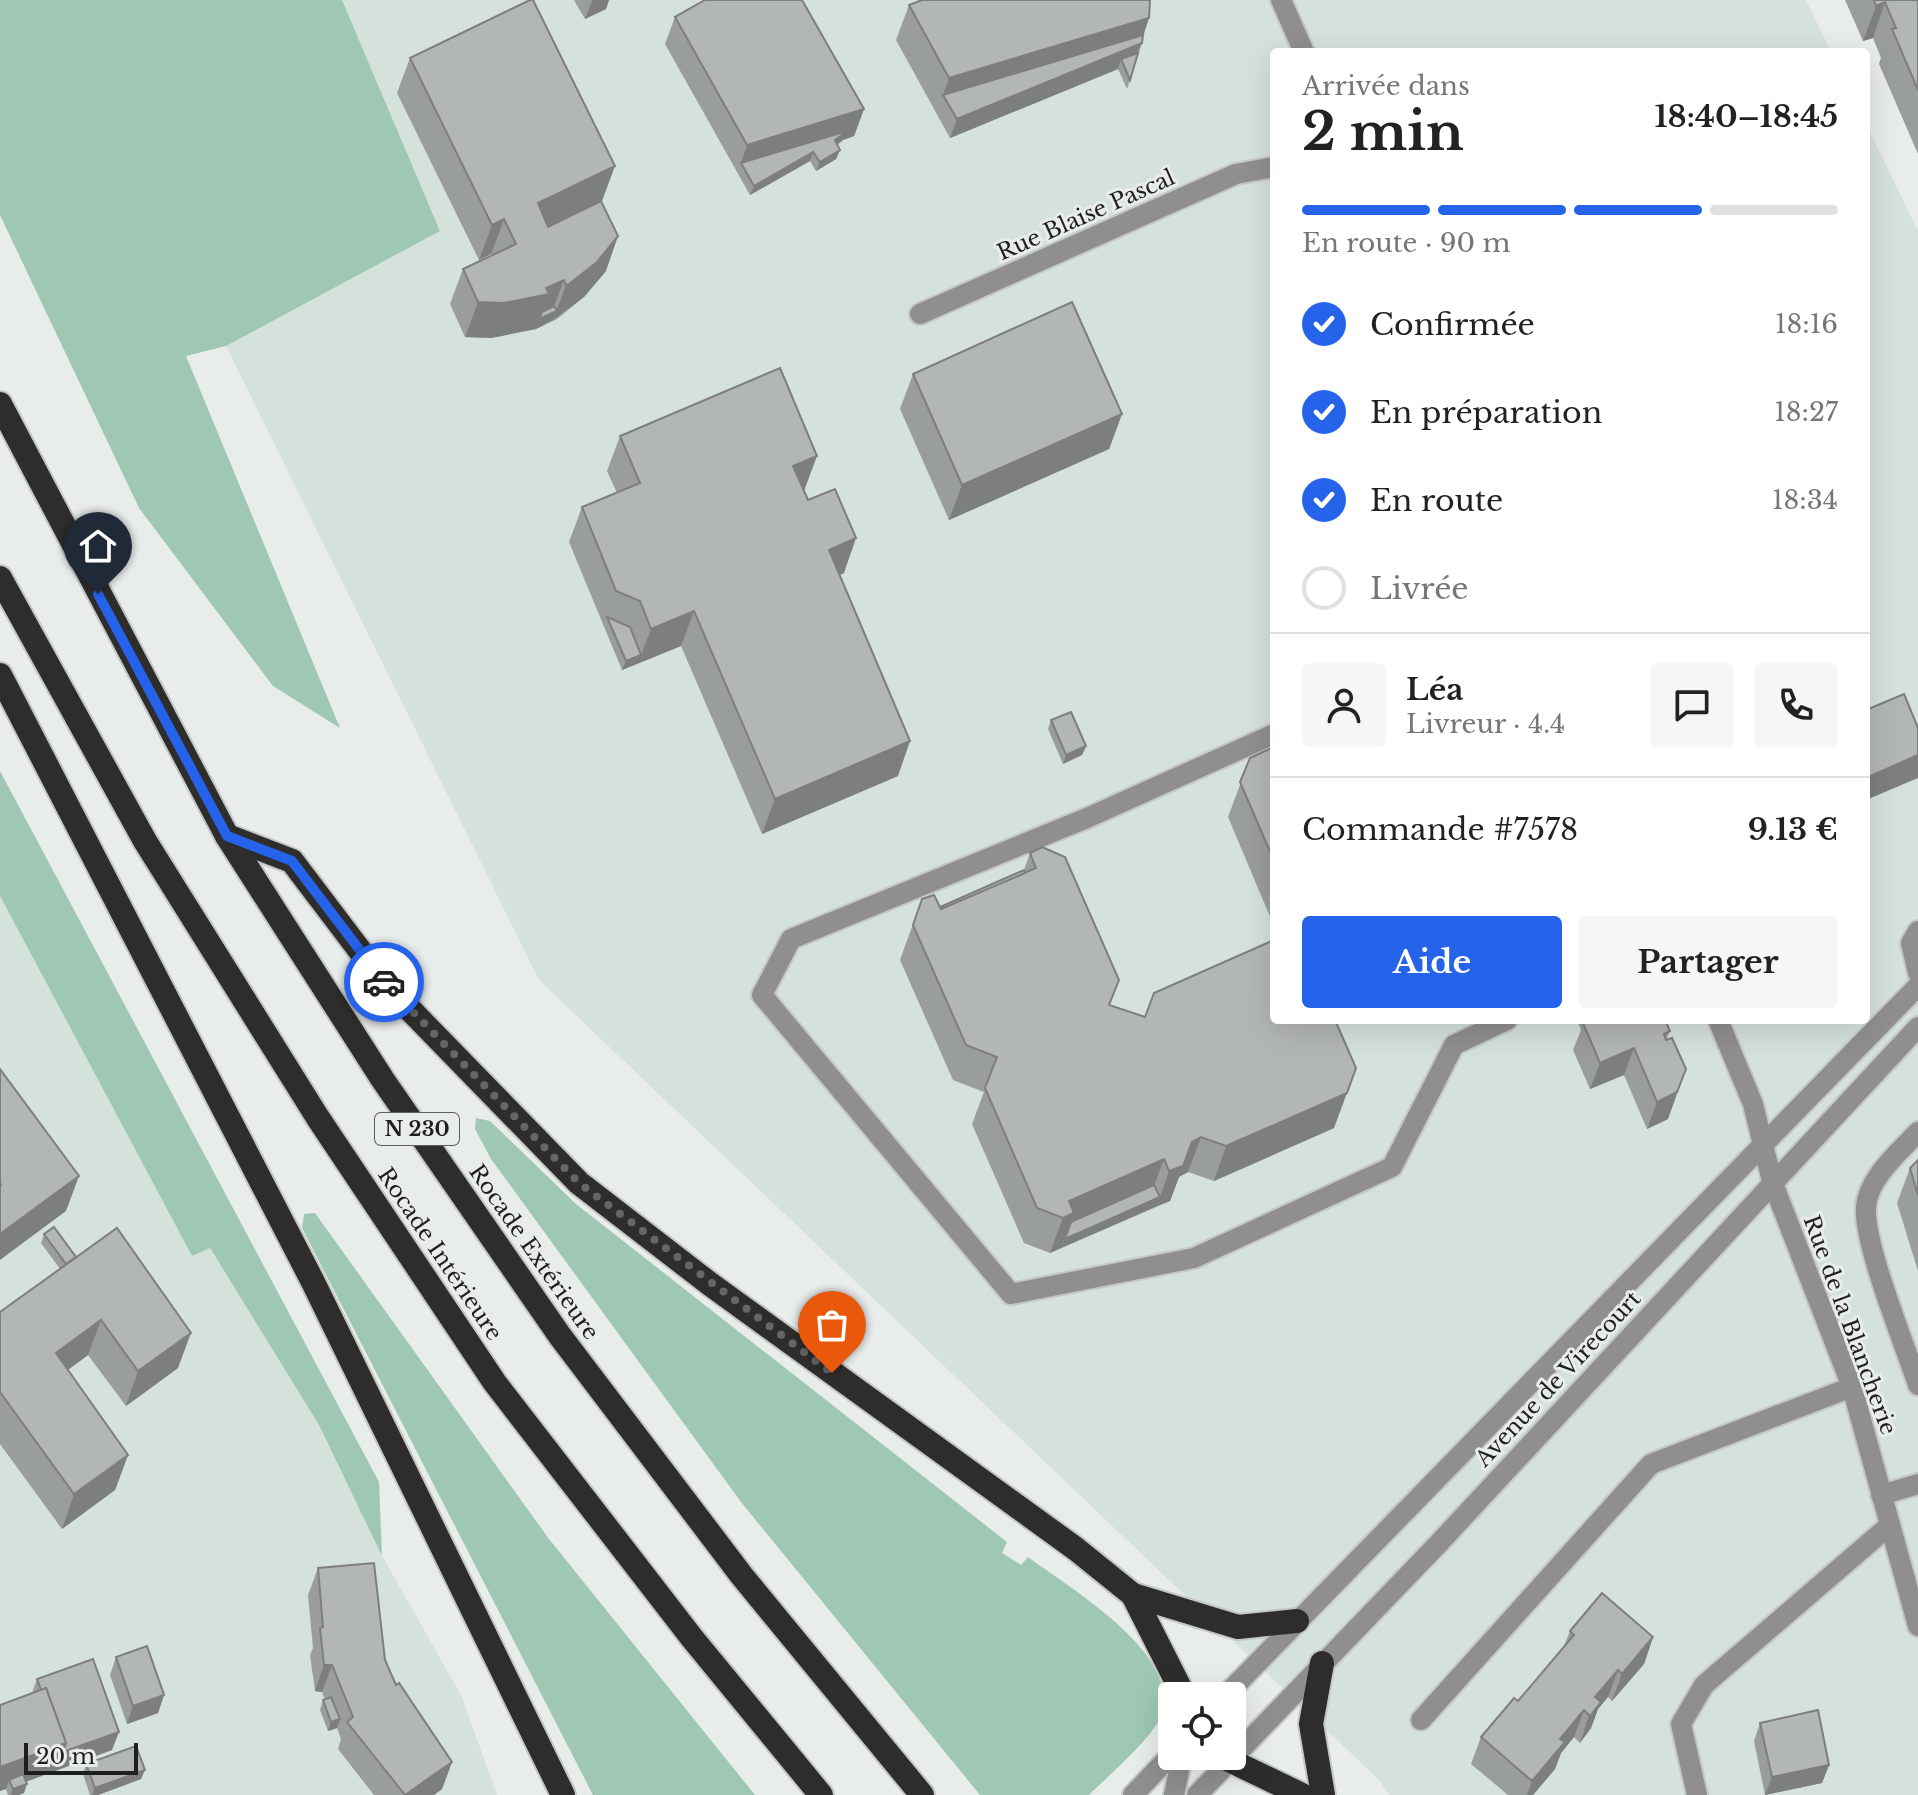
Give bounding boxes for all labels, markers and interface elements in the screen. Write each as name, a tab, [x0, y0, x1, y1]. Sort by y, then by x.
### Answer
text: Arrivée dans	[1302, 70, 1470, 102]
text: 18:40–18:45	[1654, 98, 1838, 135]
text: 2 min	[1302, 100, 1464, 164]
street label: Rue Blaise Pascal	[993, 164, 1179, 266]
text: En route · 90 m	[1302, 227, 1511, 259]
icon: check	[1302, 302, 1346, 346]
text: Confirmée	[1370, 306, 1535, 343]
text: 18:16	[1775, 308, 1838, 340]
icon: check	[1302, 390, 1346, 434]
text: En préparation	[1370, 394, 1602, 431]
text: 18:27	[1774, 396, 1838, 428]
icon: check	[1302, 478, 1346, 522]
text: En route	[1370, 482, 1503, 519]
text: 18:34	[1772, 484, 1838, 516]
pin	[64, 512, 132, 594]
icon: home	[76, 524, 120, 568]
text: Livrée	[1370, 570, 1469, 607]
button: person	[1302, 663, 1386, 747]
button: chat	[1650, 663, 1734, 747]
button: phone	[1754, 663, 1838, 747]
text: Léa	[1406, 671, 1463, 708]
text: Livreur · 4.4	[1406, 708, 1565, 740]
text: Commande #7578	[1302, 811, 1578, 848]
text: 9.13 €	[1748, 811, 1838, 848]
button: Aide	[1302, 916, 1562, 1008]
button: Partager	[1578, 916, 1838, 1008]
courier	[344, 942, 424, 1022]
icon: car	[362, 960, 406, 1004]
road number: N 230	[375, 1113, 459, 1145]
street label: Rocade Extérieure	[463, 1159, 605, 1345]
street label: Rocade Intérieure	[372, 1162, 508, 1346]
street label: Rue de la Blancherie	[1798, 1212, 1902, 1438]
street label: Avenue de Virecourt	[1469, 1285, 1647, 1473]
pin	[798, 1291, 866, 1373]
icon: bag	[810, 1303, 854, 1347]
map controls	[1158, 1682, 1246, 1770]
button: locate	[1158, 1682, 1246, 1770]
scale bar	[24, 1739, 138, 1775]
text: 20 m	[36, 1743, 95, 1770]

